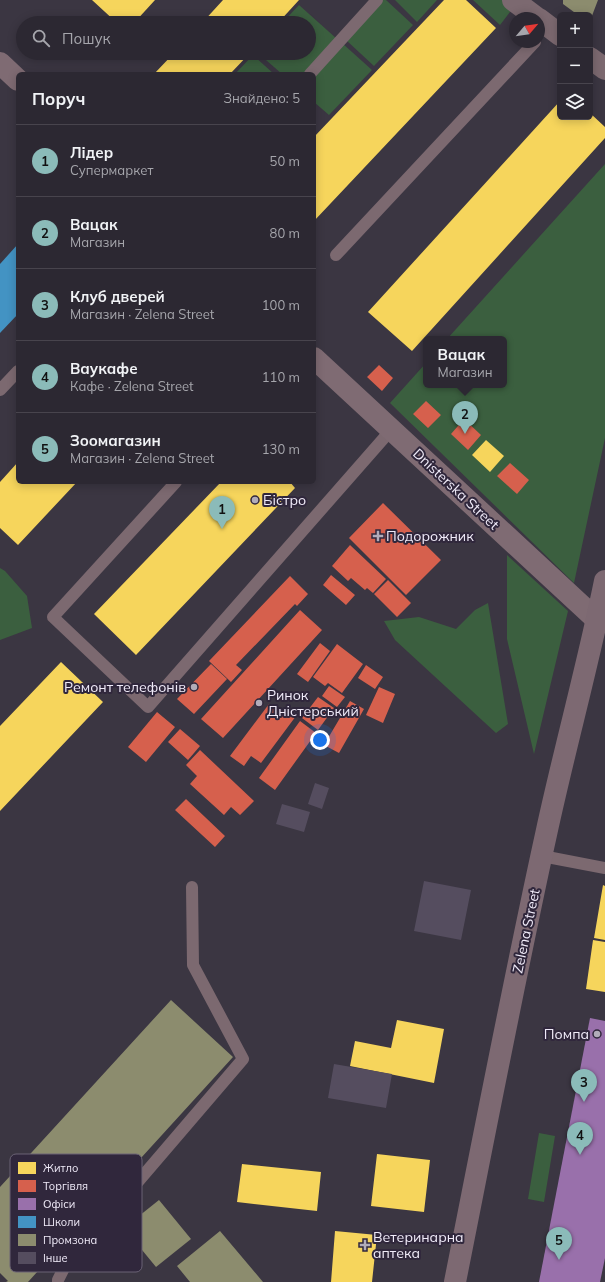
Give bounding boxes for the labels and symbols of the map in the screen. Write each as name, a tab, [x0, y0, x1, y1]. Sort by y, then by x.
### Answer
north arrow	[509, 12, 545, 48]
pin: 2	[452, 401, 478, 434]
street label: Dnisterska Street	[409, 445, 503, 534]
place label: Бістро	[263, 491, 306, 509]
marker: Бістро	[250, 495, 260, 505]
pin: 1	[209, 496, 235, 529]
place label: Подорожник	[386, 527, 474, 545]
marker: Подорожник	[373, 531, 383, 541]
place label: Ремонт телефонів	[64, 678, 186, 696]
marker: Ремонт телефонів	[189, 682, 199, 692]
place label: Ринок Дністерський	[267, 686, 359, 720]
marker: Ринок Дністерський	[254, 698, 264, 708]
your location	[310, 730, 330, 750]
street label: Zelena Street	[508, 887, 544, 975]
place label: Помпа	[544, 1025, 589, 1043]
marker: Помпа	[592, 1029, 602, 1039]
pin: 3	[571, 1069, 597, 1102]
pin: 4	[567, 1122, 593, 1155]
legend	[10, 1154, 142, 1272]
text: Житло	[43, 1161, 78, 1175]
text: Торгівля	[43, 1179, 88, 1193]
text: Офіси	[43, 1197, 75, 1211]
text: Школи	[43, 1215, 80, 1229]
pin: 5	[546, 1227, 572, 1260]
place label: Ветеринарна аптека	[373, 1228, 464, 1262]
text: Промзона	[43, 1233, 97, 1247]
marker: Ветеринарна аптека	[360, 1240, 370, 1250]
text: Інше	[43, 1251, 68, 1265]

